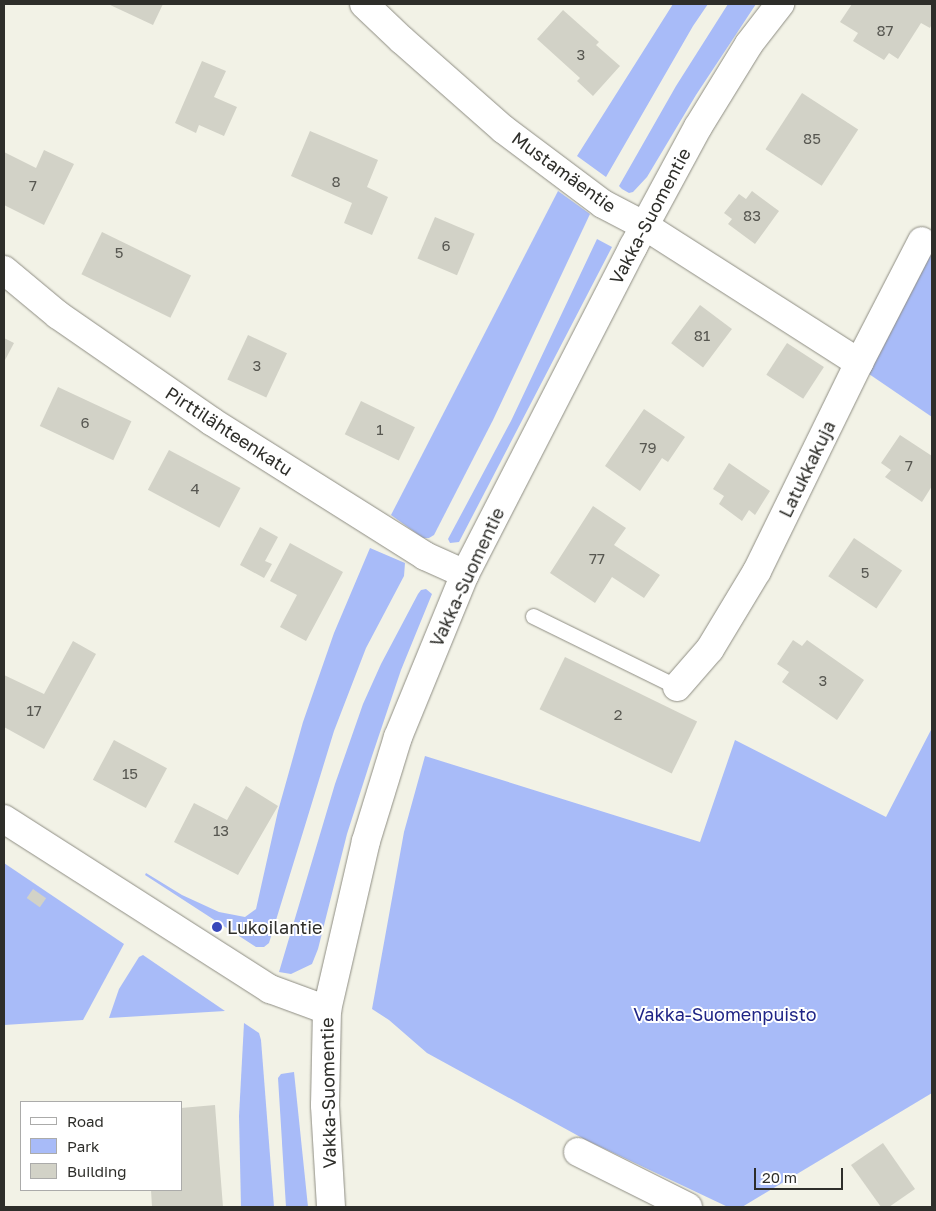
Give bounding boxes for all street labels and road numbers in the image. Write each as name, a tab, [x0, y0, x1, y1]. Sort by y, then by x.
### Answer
street label: Mustamäentie	[508, 127, 620, 217]
street label: Vakka-Suomentie	[605, 144, 695, 288]
street label: Pirttilähteenkatu	[161, 382, 297, 480]
street label: Latukkakuja	[774, 417, 840, 521]
street label: Vakka-Suomentie	[425, 504, 509, 650]
street label: Vakka-Suomentie	[316, 1017, 340, 1169]

